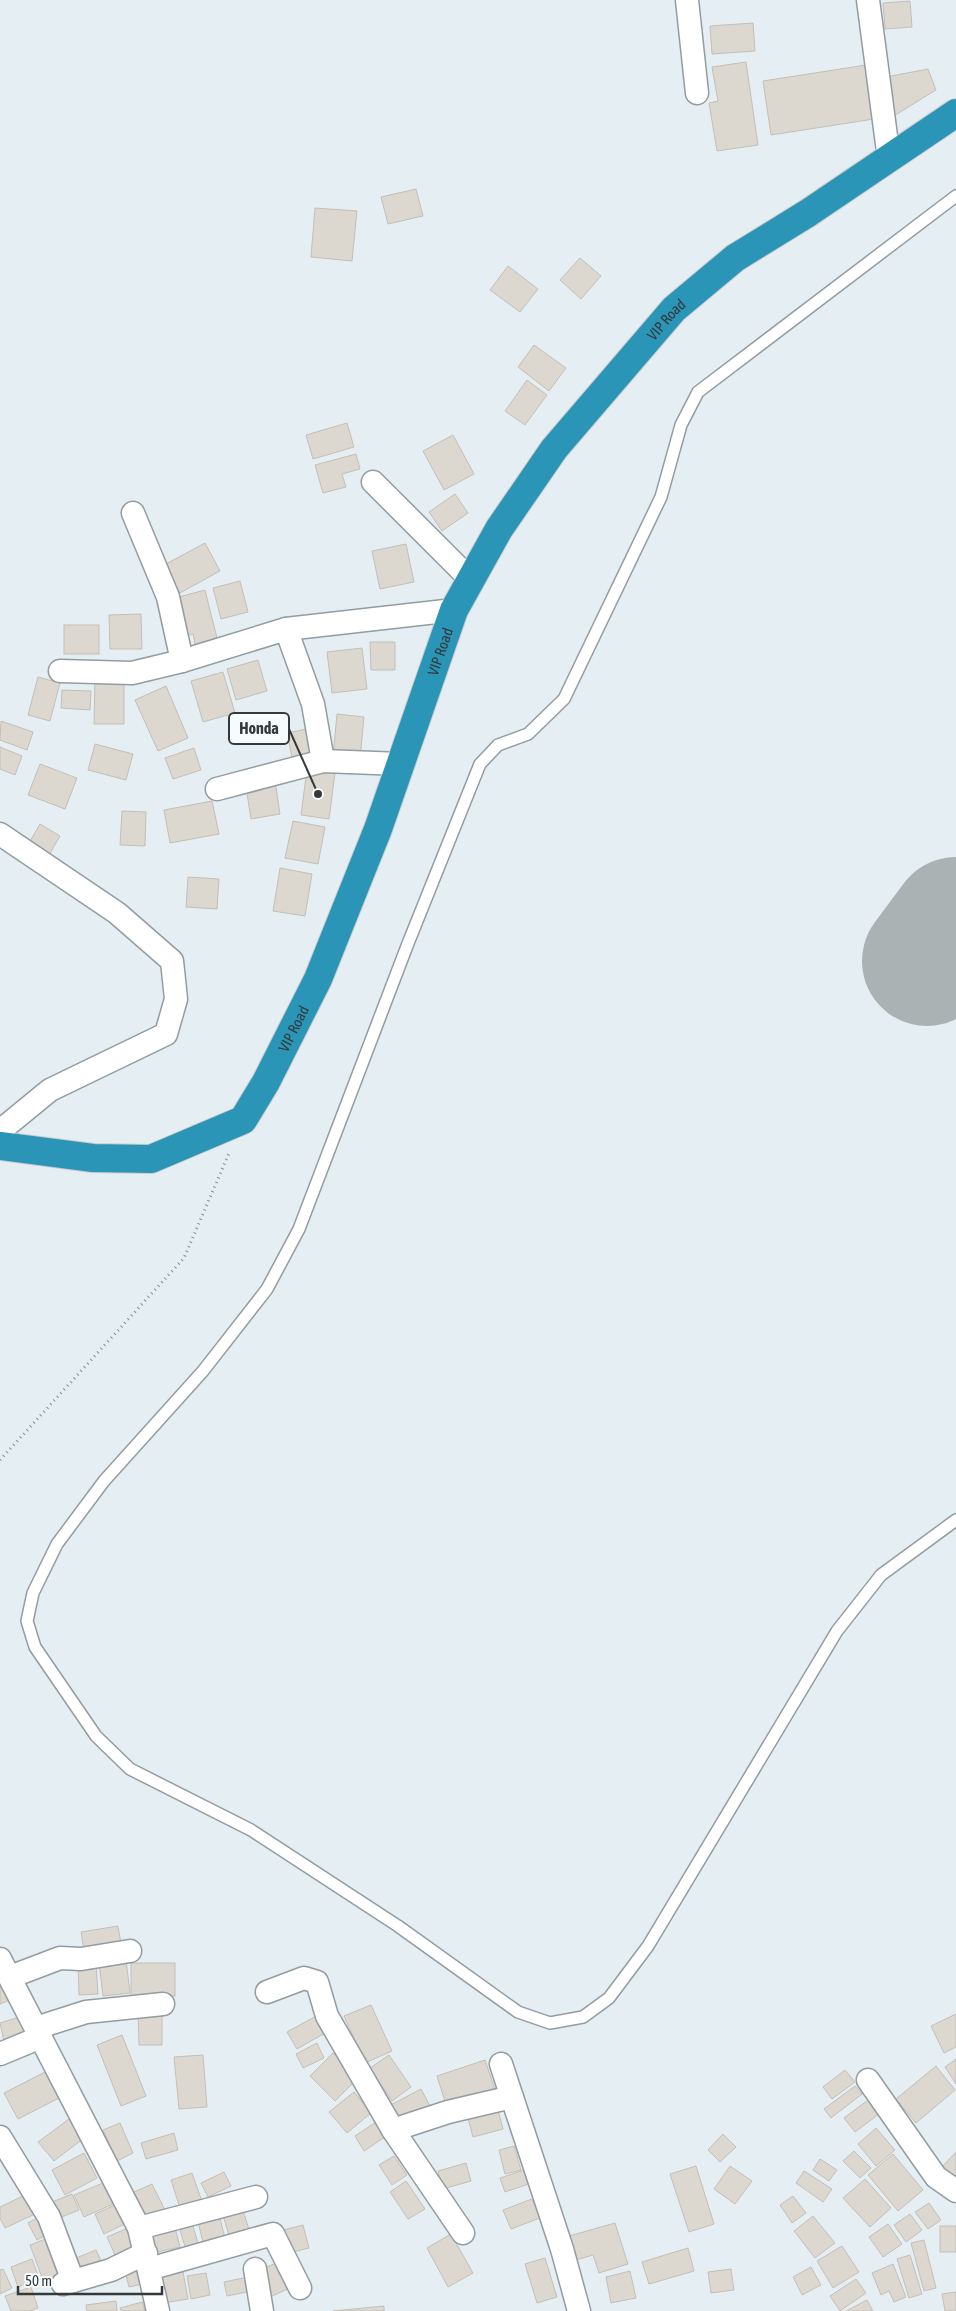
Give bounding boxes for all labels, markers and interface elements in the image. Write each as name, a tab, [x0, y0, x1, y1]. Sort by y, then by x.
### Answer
street label: VIP Road	[643, 295, 688, 343]
street label: VIP Road	[424, 625, 456, 678]
callout: Honda	[229, 713, 289, 744]
text: Honda	[239, 719, 279, 737]
street label: VIP Road	[274, 1003, 312, 1054]
scale bar	[18, 2264, 161, 2296]
text: 50 m	[25, 2272, 52, 2289]

